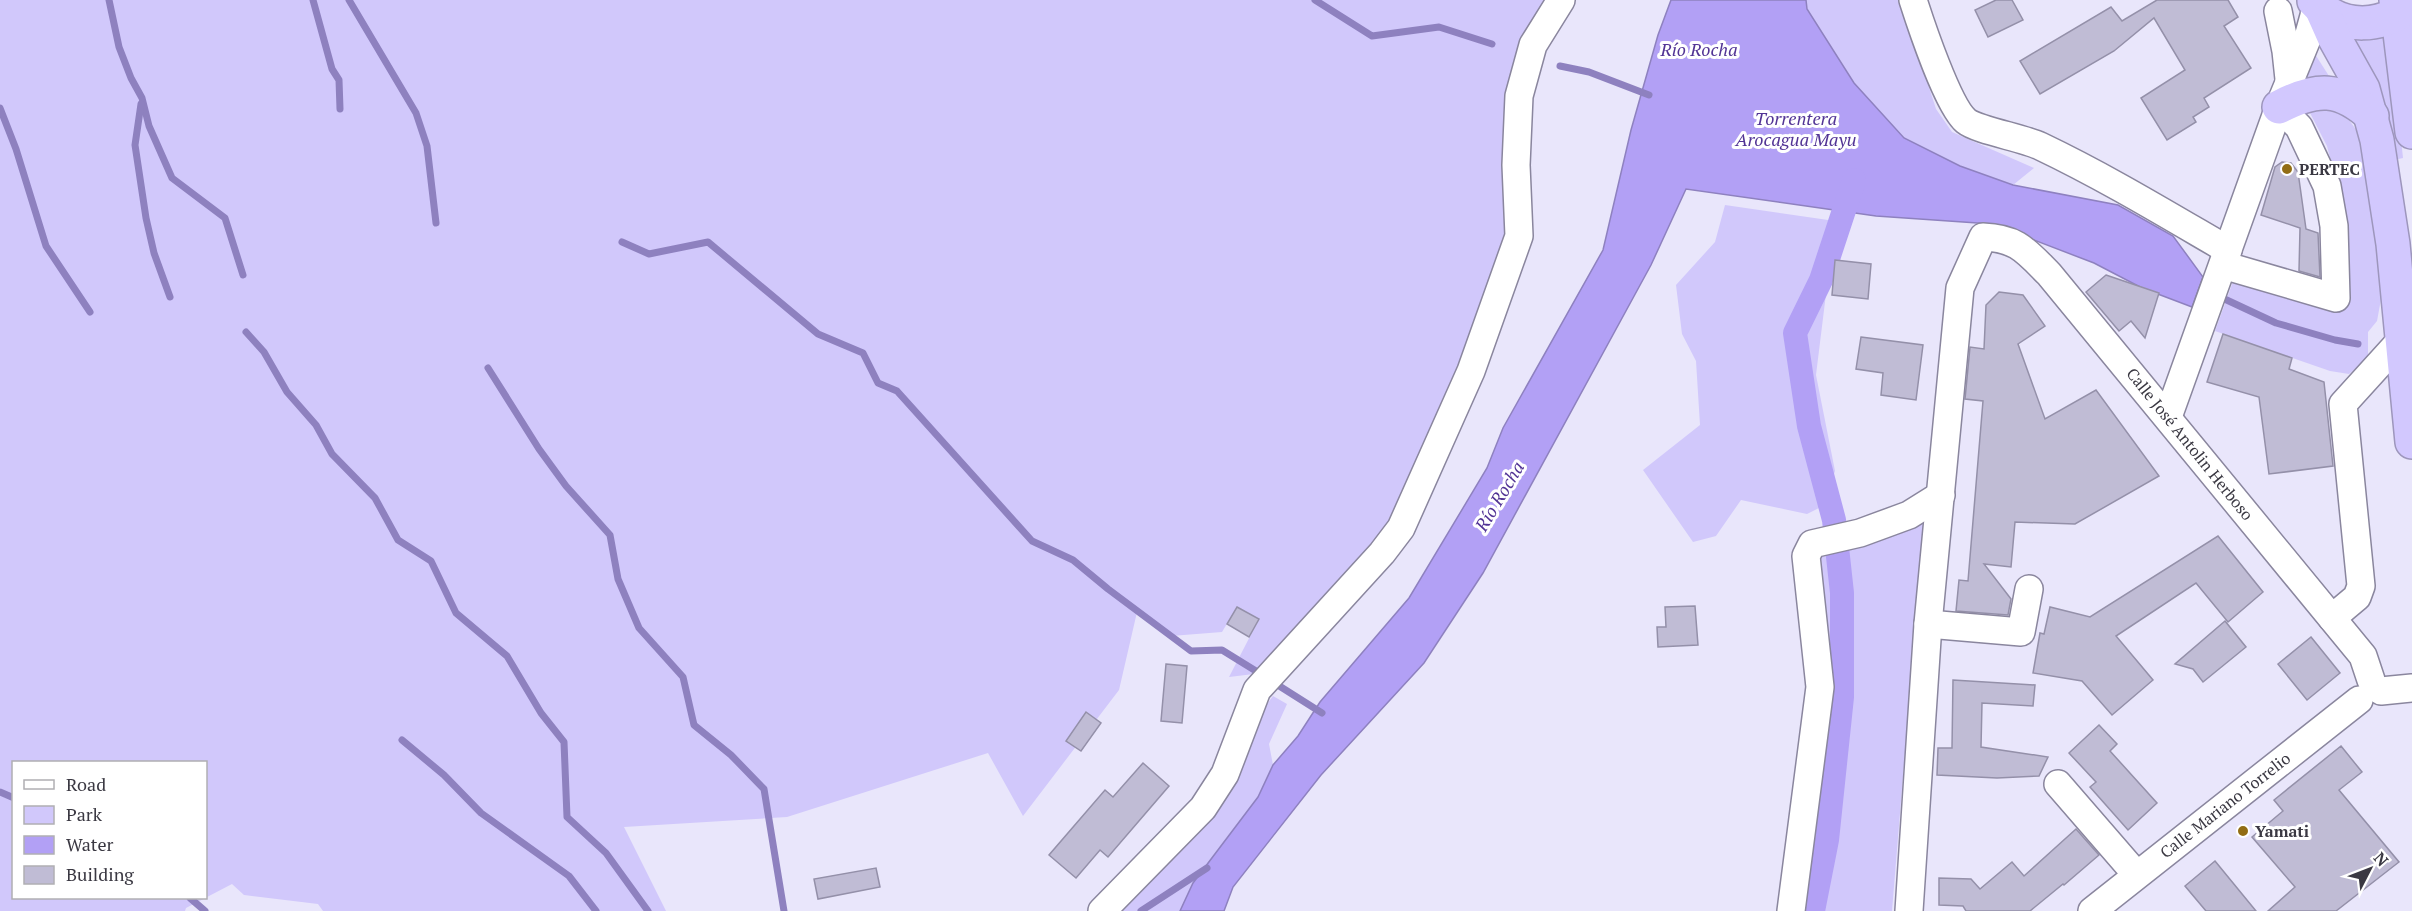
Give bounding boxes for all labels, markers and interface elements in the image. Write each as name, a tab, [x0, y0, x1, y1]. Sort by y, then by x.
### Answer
water label: Río Rocha	[1659, 37, 1738, 61]
water label: Torrentera Arocagua Mayu	[1735, 106, 1856, 151]
place label: PERTEC	[2299, 158, 2360, 180]
marker: PERTEC	[2280, 162, 2294, 176]
street label: Calle José Antolin Herboso	[2122, 363, 2259, 525]
water label: Río Rocha	[1468, 457, 1529, 536]
street label: Calle Mariano Torrelio	[2155, 747, 2295, 863]
legend	[12, 761, 207, 899]
text: Road	[66, 772, 106, 796]
text: Park	[66, 802, 103, 826]
place label: Yamati	[2255, 820, 2309, 842]
marker: Yamati	[2236, 824, 2250, 838]
text: Water	[66, 832, 113, 856]
north arrow	[2340, 839, 2400, 899]
text: N	[2369, 847, 2393, 871]
text: Building	[66, 862, 134, 886]

